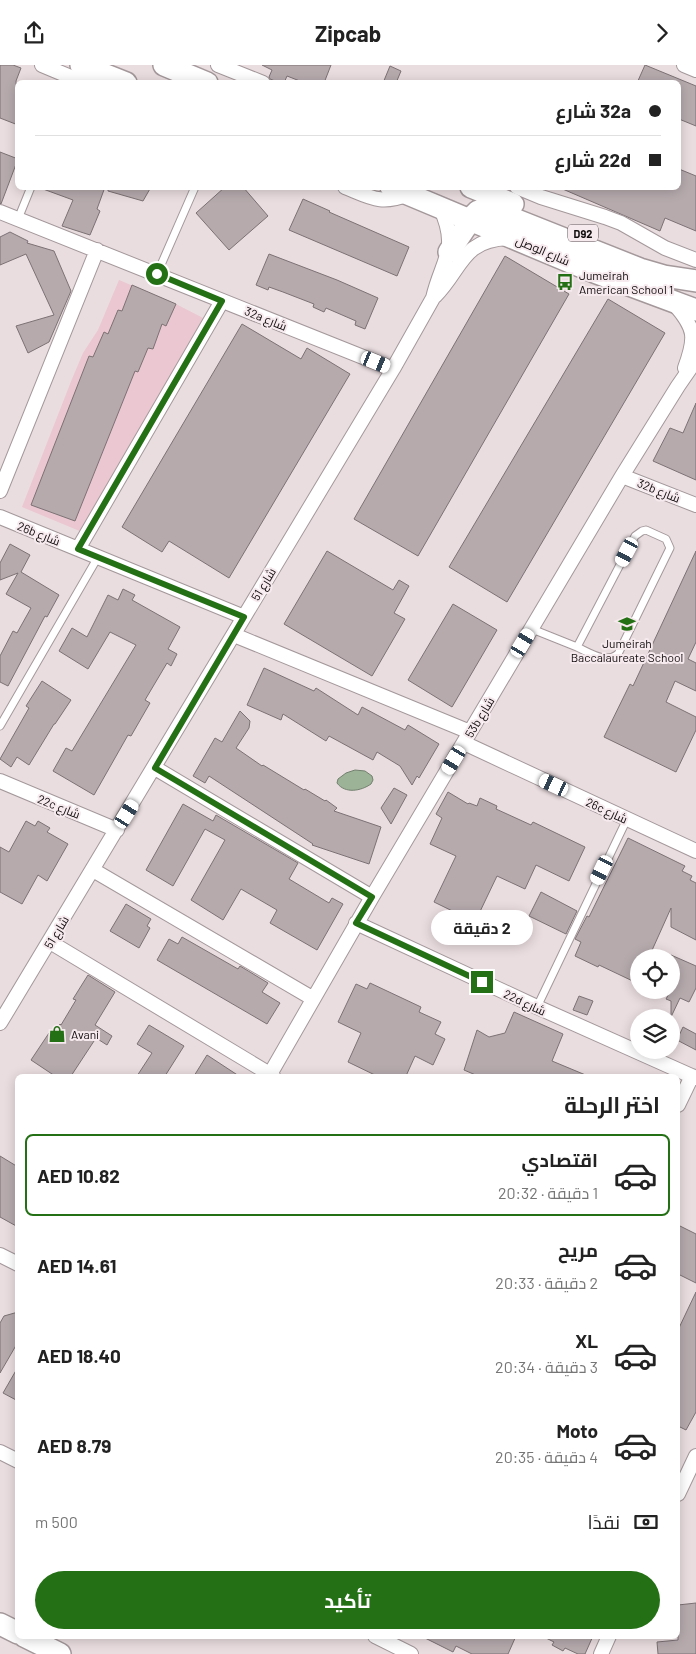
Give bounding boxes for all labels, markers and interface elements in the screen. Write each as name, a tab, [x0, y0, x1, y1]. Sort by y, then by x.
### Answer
icon: share	[20, 19, 48, 47]
icon: forward	[648, 19, 676, 47]
text: Zipcab	[315, 20, 381, 46]
text: 32a شارع	[556, 99, 631, 122]
text: 22d شارع	[554, 148, 631, 171]
road number: D92	[568, 225, 598, 242]
street label: شارع الوصل	[513, 232, 572, 270]
route start	[146, 263, 168, 285]
place label: Jumeirah American School 1	[579, 268, 673, 296]
bus stop icon: Jumeirah American School 1	[555, 272, 575, 292]
street label: 32a شارع	[242, 303, 289, 335]
car	[359, 349, 392, 375]
street label: 32b شارع	[635, 475, 682, 507]
street label: 26b شارع	[15, 518, 62, 550]
car	[613, 535, 640, 569]
street label: شارع 51	[248, 565, 280, 604]
school or university icon: Jumeirah Baccalaureate School	[617, 614, 637, 634]
car	[508, 626, 537, 660]
place label: Jumeirah Baccalaureate School	[571, 636, 683, 664]
street label: 53b شارع	[462, 694, 498, 741]
car	[439, 743, 468, 777]
car	[537, 772, 570, 798]
street label: 22c شارع	[35, 791, 82, 823]
street label: 26c شارع	[583, 794, 630, 828]
car	[112, 797, 141, 831]
car	[588, 853, 615, 887]
callout: 2 دقيقة	[431, 909, 533, 945]
street label: شارع 51	[41, 913, 73, 952]
text: 2 دقيقة	[453, 918, 511, 937]
map controls	[630, 949, 680, 1059]
button: locate	[630, 949, 680, 999]
route end	[471, 971, 493, 993]
street label: 22d شارع	[501, 986, 548, 1020]
button: layers	[630, 1009, 680, 1059]
shop icon: Avani	[47, 1024, 67, 1044]
place label: Avani	[71, 1027, 99, 1041]
text: اختر الرحلة	[564, 1091, 660, 1117]
text: اقتصادي	[522, 1148, 598, 1171]
icon: car	[613, 1153, 658, 1198]
text: AED 10.82	[37, 1164, 120, 1187]
text: 1 دقيقة · 20:32	[498, 1183, 598, 1202]
text: مريح	[558, 1238, 598, 1261]
icon: car	[613, 1243, 658, 1288]
text: AED 14.61	[37, 1254, 117, 1277]
text: 2 دقيقة · 20:33	[495, 1273, 598, 1292]
text: XL	[575, 1329, 598, 1352]
icon: car	[613, 1333, 658, 1378]
text: AED 18.40	[37, 1344, 121, 1367]
text: 3 دقيقة · 20:34	[495, 1357, 598, 1376]
text: Moto	[556, 1419, 598, 1442]
icon: car	[613, 1423, 658, 1468]
text: AED 8.79	[37, 1434, 111, 1457]
text: 4 دقيقة · 20:35	[495, 1447, 598, 1466]
icon: cash	[632, 1508, 660, 1536]
text: نقدًا	[588, 1510, 620, 1533]
text: 500 m	[35, 1512, 78, 1531]
button: تأكيد	[35, 1571, 660, 1629]

